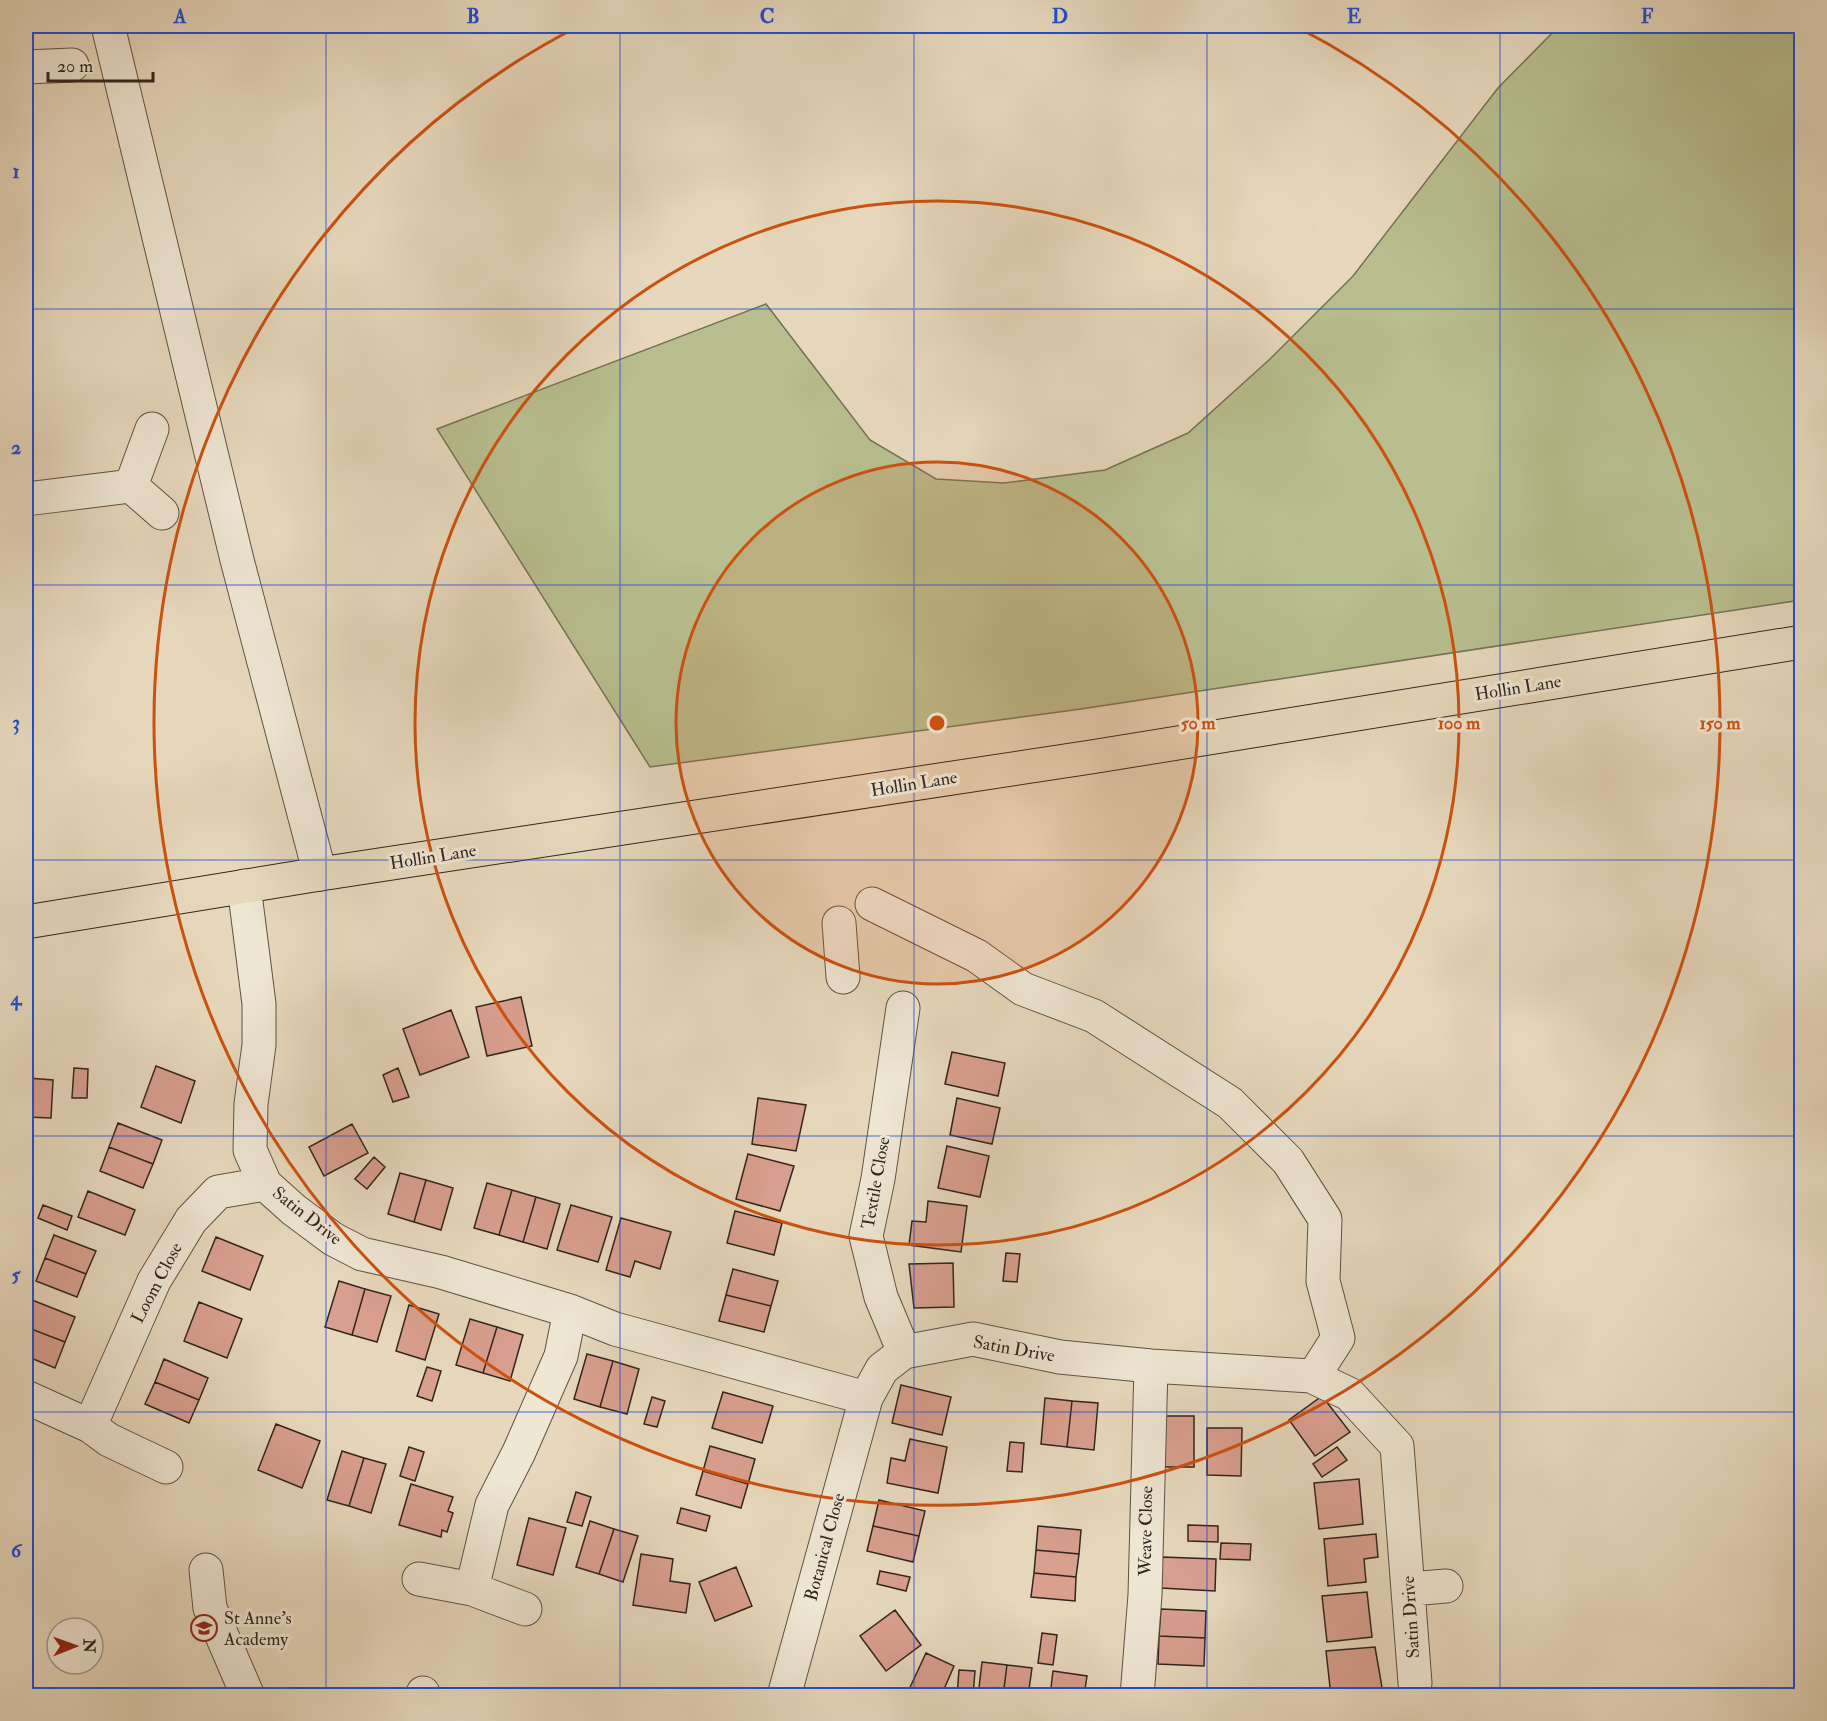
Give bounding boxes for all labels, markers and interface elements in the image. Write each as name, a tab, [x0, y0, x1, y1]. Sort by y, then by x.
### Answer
text: A	[173, 4, 187, 29]
text: B	[466, 4, 480, 29]
text: C	[760, 4, 774, 29]
text: D	[1052, 4, 1068, 29]
text: E	[1347, 4, 1362, 29]
text: F	[1641, 4, 1654, 29]
scale bar	[48, 45, 153, 83]
text: 20 m	[57, 55, 93, 78]
text: 1	[12, 159, 20, 184]
text: 2	[11, 435, 21, 460]
street label: Hollin Lane	[1473, 670, 1563, 706]
text: 3	[12, 710, 20, 735]
text: 50 m	[1181, 712, 1216, 735]
text: 100 m	[1438, 712, 1481, 735]
text: 150 m	[1699, 712, 1742, 735]
centre of rings	[927, 713, 947, 733]
street label: Hollin Lane	[869, 766, 959, 802]
street label: Hollin Lane	[388, 839, 478, 875]
text: 4	[10, 986, 23, 1011]
street label: Textile Close	[857, 1135, 895, 1231]
street label: Satin Drive	[267, 1182, 347, 1251]
street label: Loom Close	[126, 1238, 188, 1327]
text: 5	[12, 1262, 22, 1287]
street label: Satin Drive	[971, 1331, 1057, 1368]
street label: Weave Close	[1134, 1485, 1158, 1577]
street label: Botanical Close	[800, 1490, 851, 1603]
text: 6	[11, 1538, 23, 1563]
street label: Satin Drive	[1397, 1575, 1425, 1659]
place label: St Anne's Academy	[223, 1607, 292, 1651]
school or university icon: St Anne's Academy	[189, 1613, 219, 1643]
north arrow	[45, 1616, 105, 1676]
text: N	[79, 1637, 99, 1654]

